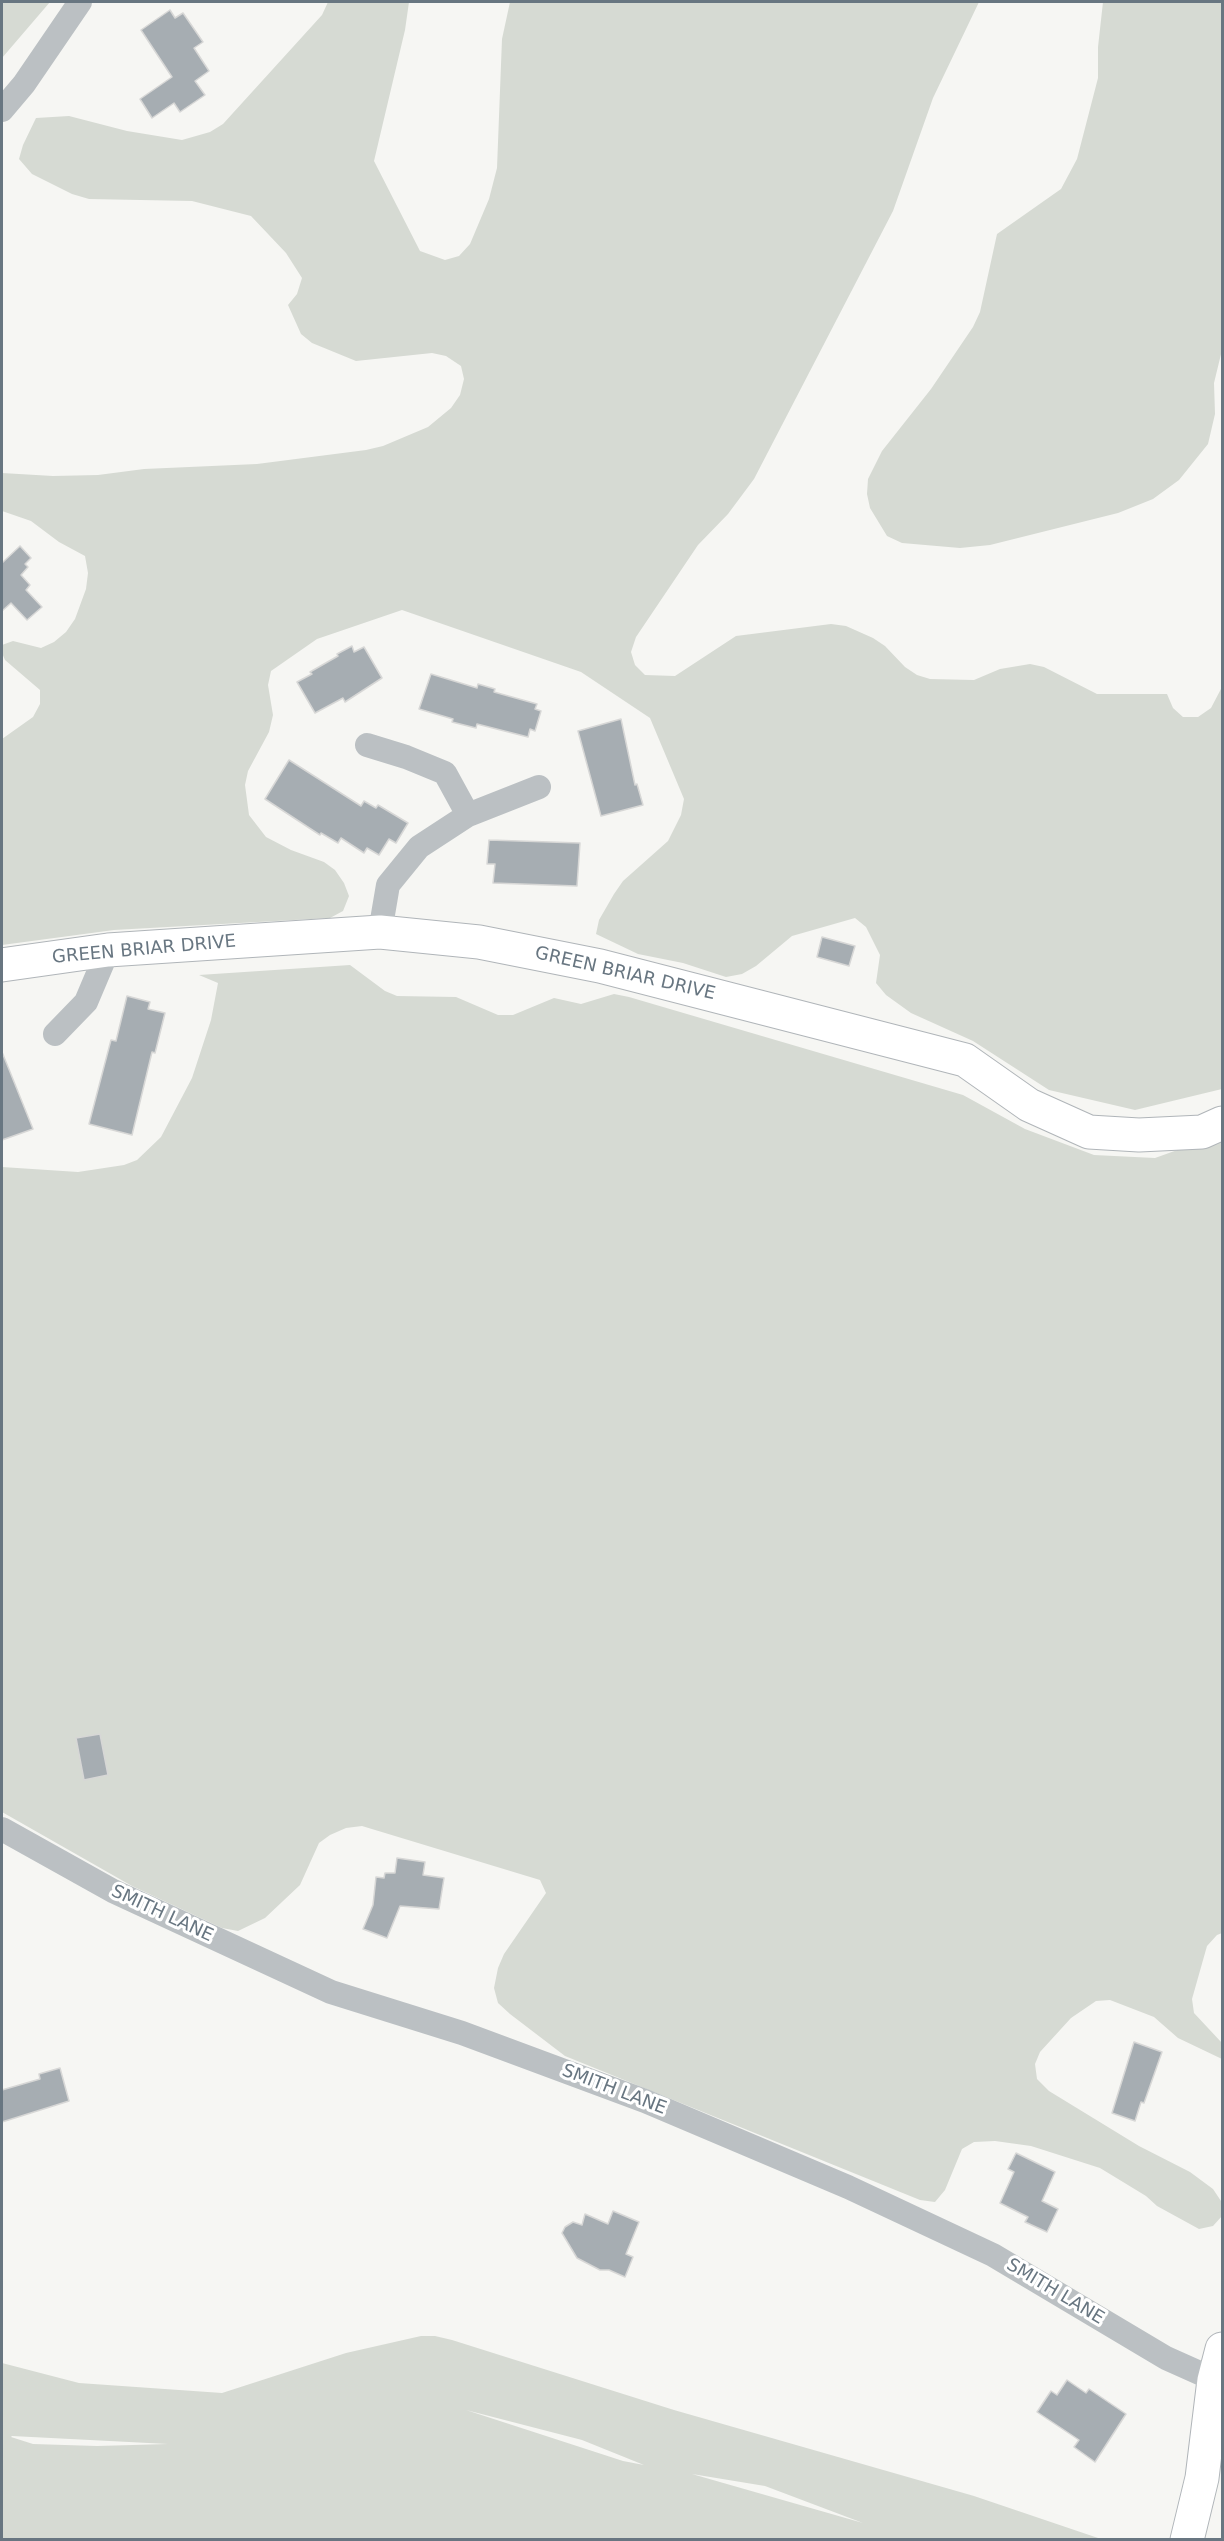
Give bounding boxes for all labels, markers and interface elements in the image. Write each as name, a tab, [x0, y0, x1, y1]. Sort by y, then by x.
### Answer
street label: GREEN BRIAR DRIVE	[51, 931, 237, 969]
street label: GREEN BRIAR DRIVE	[533, 943, 717, 1005]
street label: SMITH LANE	[108, 1881, 216, 1947]
street label: SMITH LANE	[559, 2060, 669, 2120]
street label: SMITH LANE	[1002, 2254, 1108, 2330]

